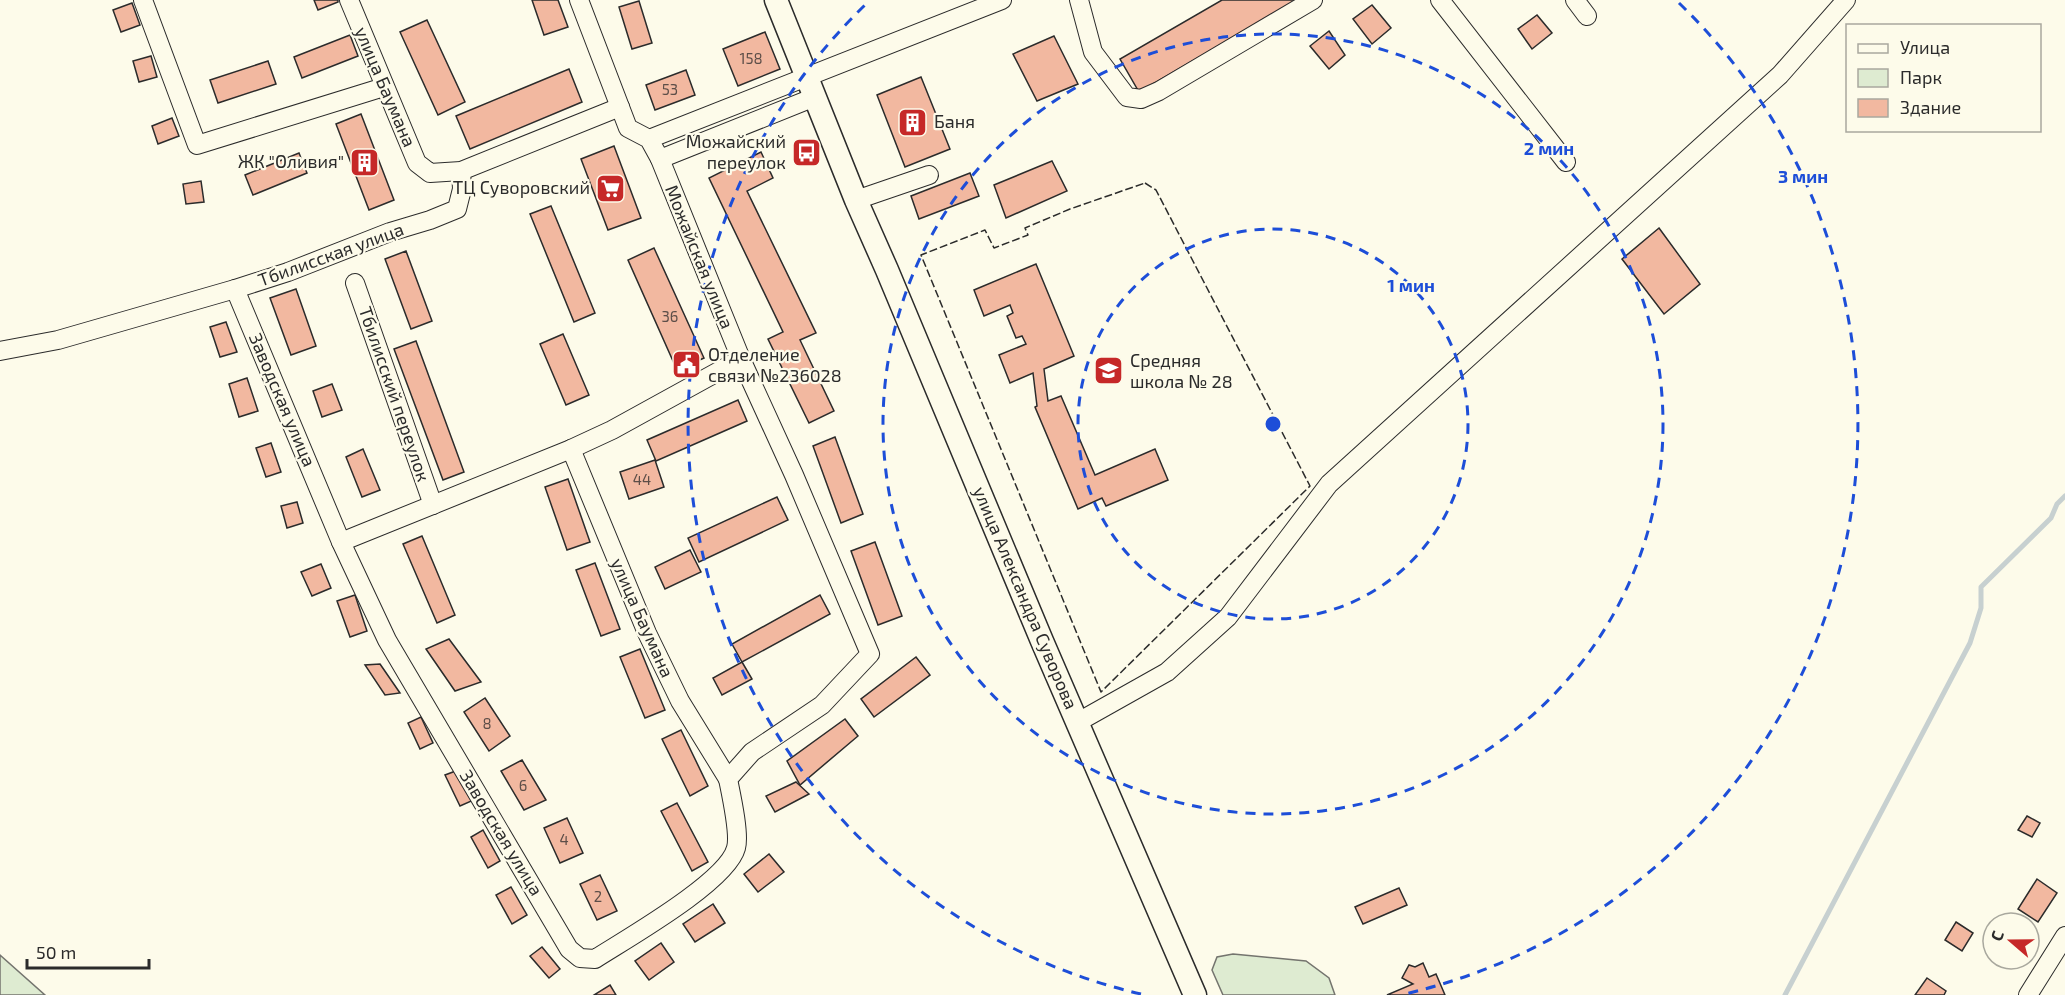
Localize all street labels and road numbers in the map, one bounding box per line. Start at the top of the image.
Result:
street label: улица Баумана [351,23,421,150]
street label: Можайская улица [661,181,739,332]
street label: Тбилисская улица [255,218,406,291]
street label: Тбилисский переулок [355,303,435,484]
street label: Заводская улица [245,330,321,470]
street label: улица Александра Суворова [969,483,1083,712]
street label: улица Баумана [607,554,679,681]
street label: Заводская улица [456,766,548,899]

